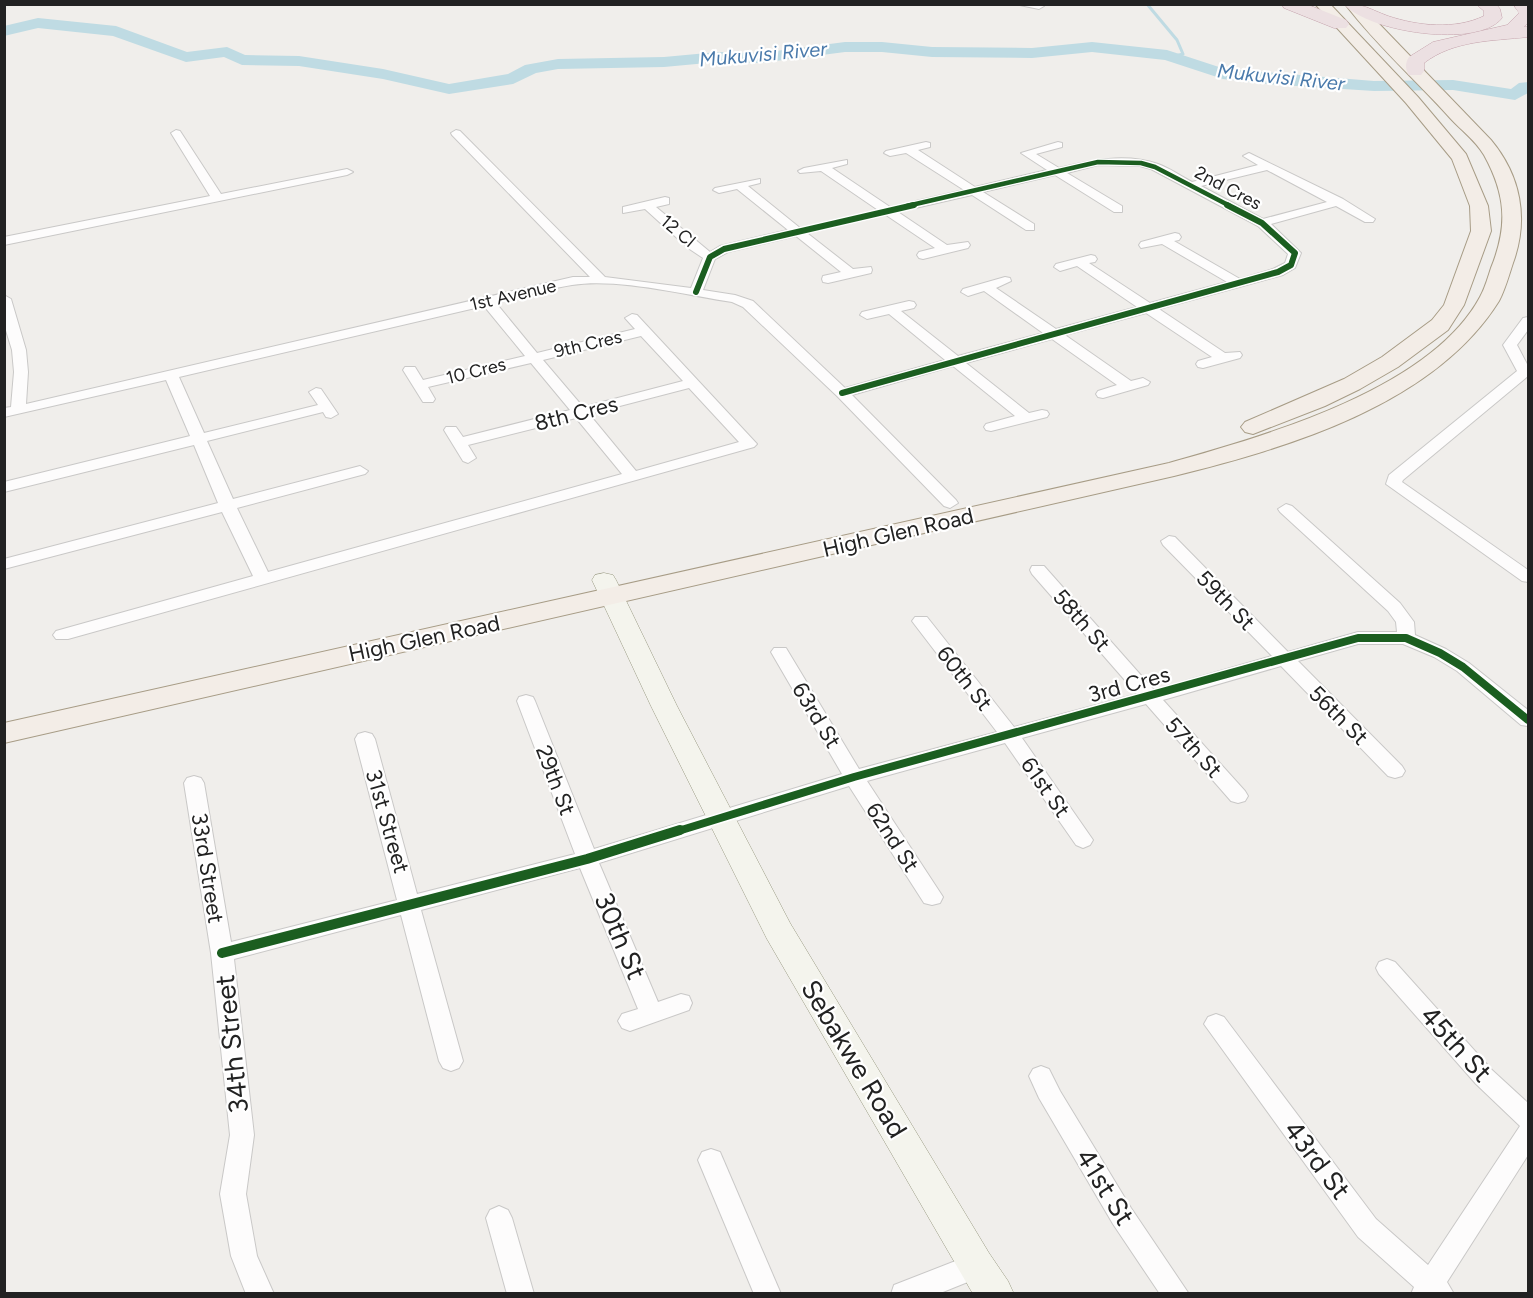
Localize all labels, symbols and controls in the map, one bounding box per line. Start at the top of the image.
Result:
water label: Mukuvisi River [698,36,829,72]
water label: Mukuvisi River [1216,58,1347,96]
street label: 2nd Cres [1191,161,1265,215]
street label: 12 Cl [656,210,700,252]
street label: 1st Avenue [468,274,558,316]
street label: 9th Cres [552,326,624,362]
street label: 10 Cres [444,353,508,389]
street label: 8th Cres [532,390,621,437]
street label: High Glen Road [820,502,976,563]
street label: 59th St [1191,565,1261,636]
street label: 58th St [1047,584,1116,657]
street label: High Glen Road [346,609,502,668]
street label: 60th St [931,641,998,716]
street label: 3rd Cres [1085,661,1173,708]
street label: 63rd St [786,677,847,753]
street label: 56th St [1303,680,1374,751]
street label: 57th St [1159,711,1228,783]
street label: 29th St [530,741,581,819]
street label: 61st St [1015,752,1076,823]
street label: 31st Street [360,766,415,876]
street label: 62nd St [860,798,925,877]
street label: 33rd Street [185,811,230,925]
street label: 30th St [588,888,653,984]
street label: 34th Street [208,973,255,1115]
street label: Sebakwe Road [794,974,915,1144]
street label: 45th St [1414,999,1499,1089]
street label: 43rd St [1277,1114,1358,1206]
street label: 41st St [1069,1142,1142,1231]

